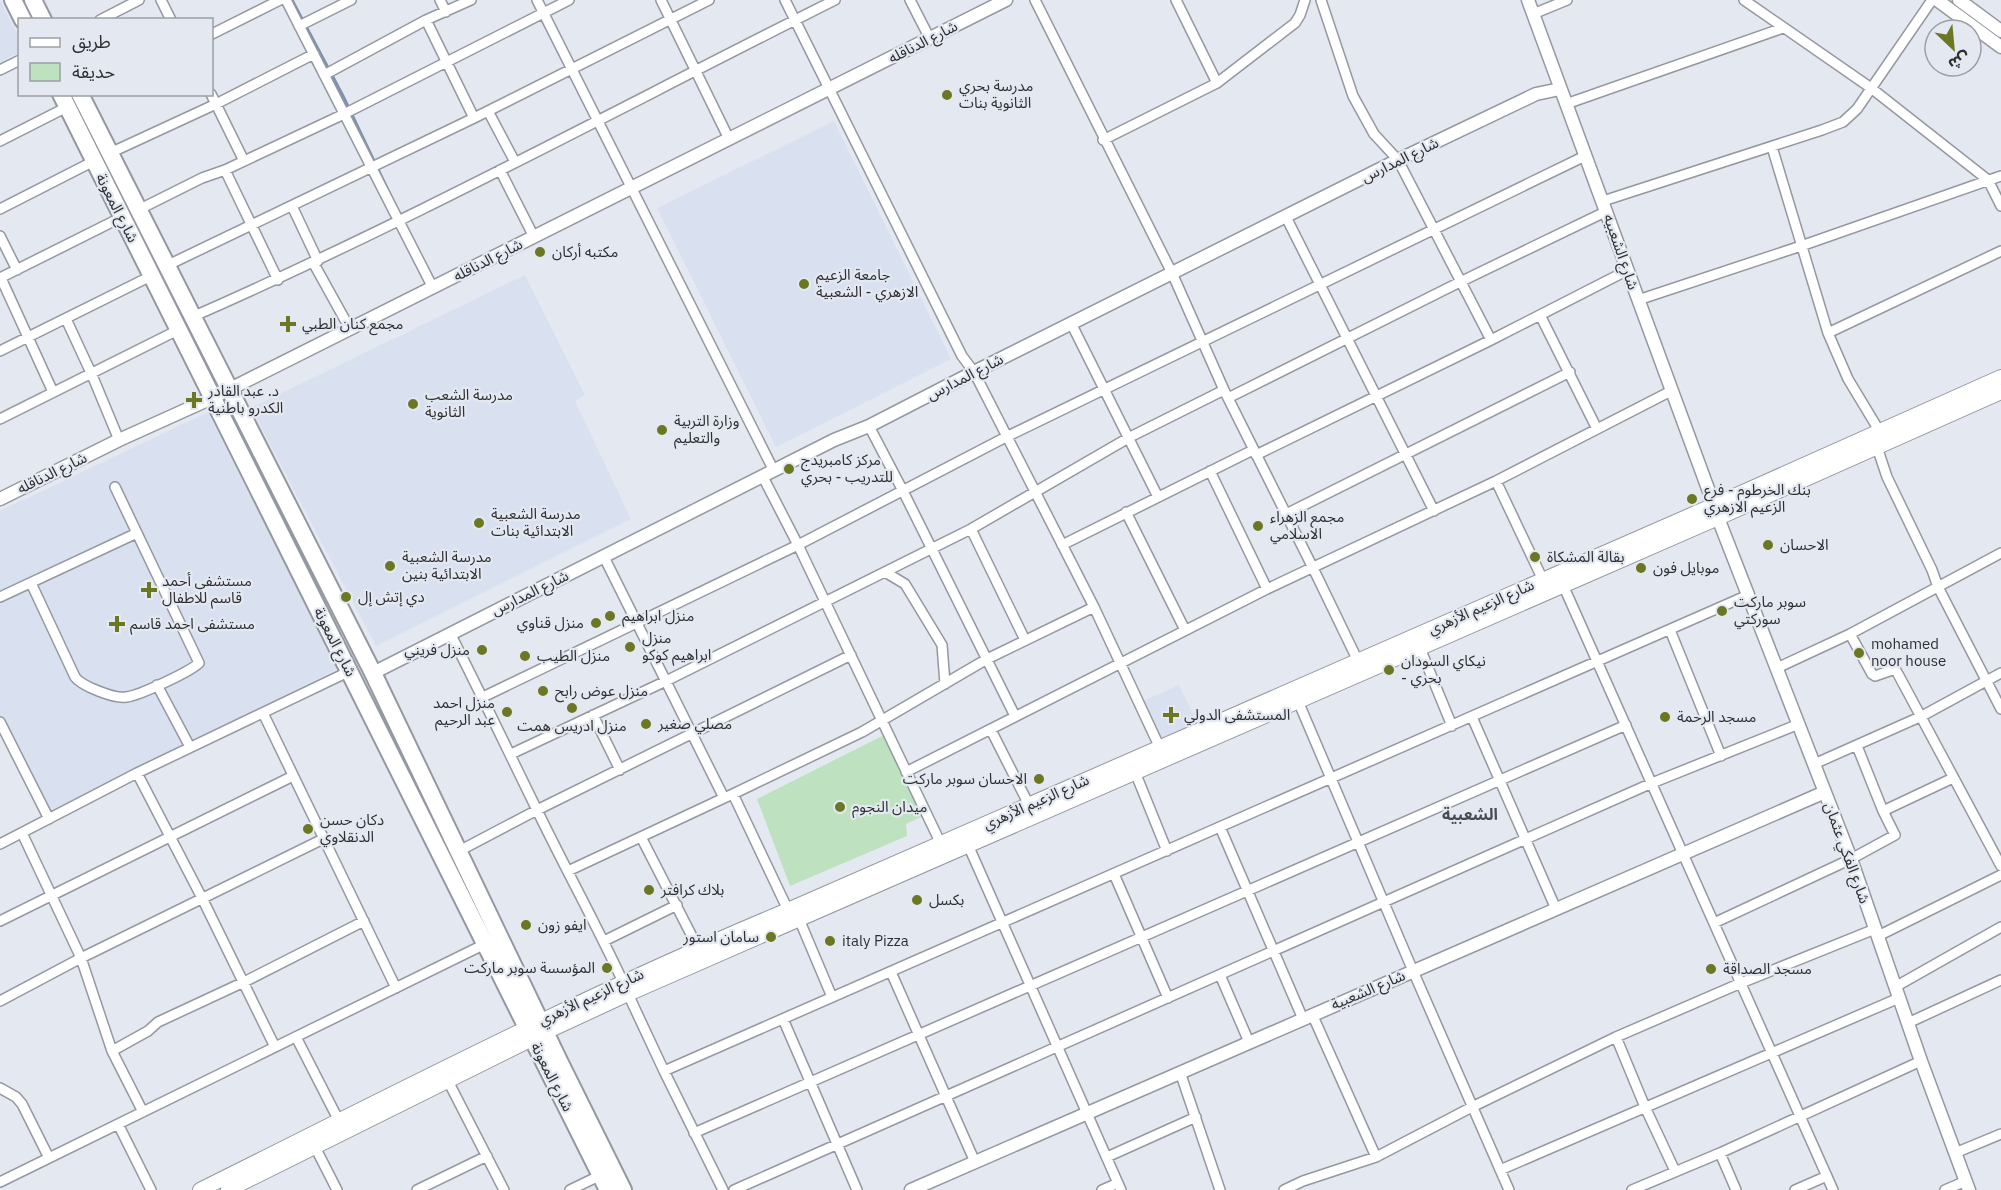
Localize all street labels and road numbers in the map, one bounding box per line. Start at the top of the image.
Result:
street label: شارع الدناقله [885,16,962,70]
street label: شارع المدارس [1358,133,1443,189]
street label: شارع المعونة [89,170,143,247]
street label: شارع الشعبيه [1597,211,1643,293]
street label: شارع الدناقله [450,234,527,288]
street label: شارع المدارس [923,349,1008,407]
street label: شارع الدناقله [14,447,91,500]
street label: شارع المدارس [488,566,573,622]
street label: شارع الزعيم الأزهري [1425,575,1538,641]
street label: شارع المعونة [307,604,361,681]
street label: شارع الزعيم الأزهري [980,770,1093,836]
street label: شارع الفكي عثمان [1818,800,1875,907]
street label: شارع الزعيم الأزهري [535,964,648,1032]
street label: شارع الشعبية [1328,965,1409,1016]
street label: شارع المعونة [524,1039,578,1116]

